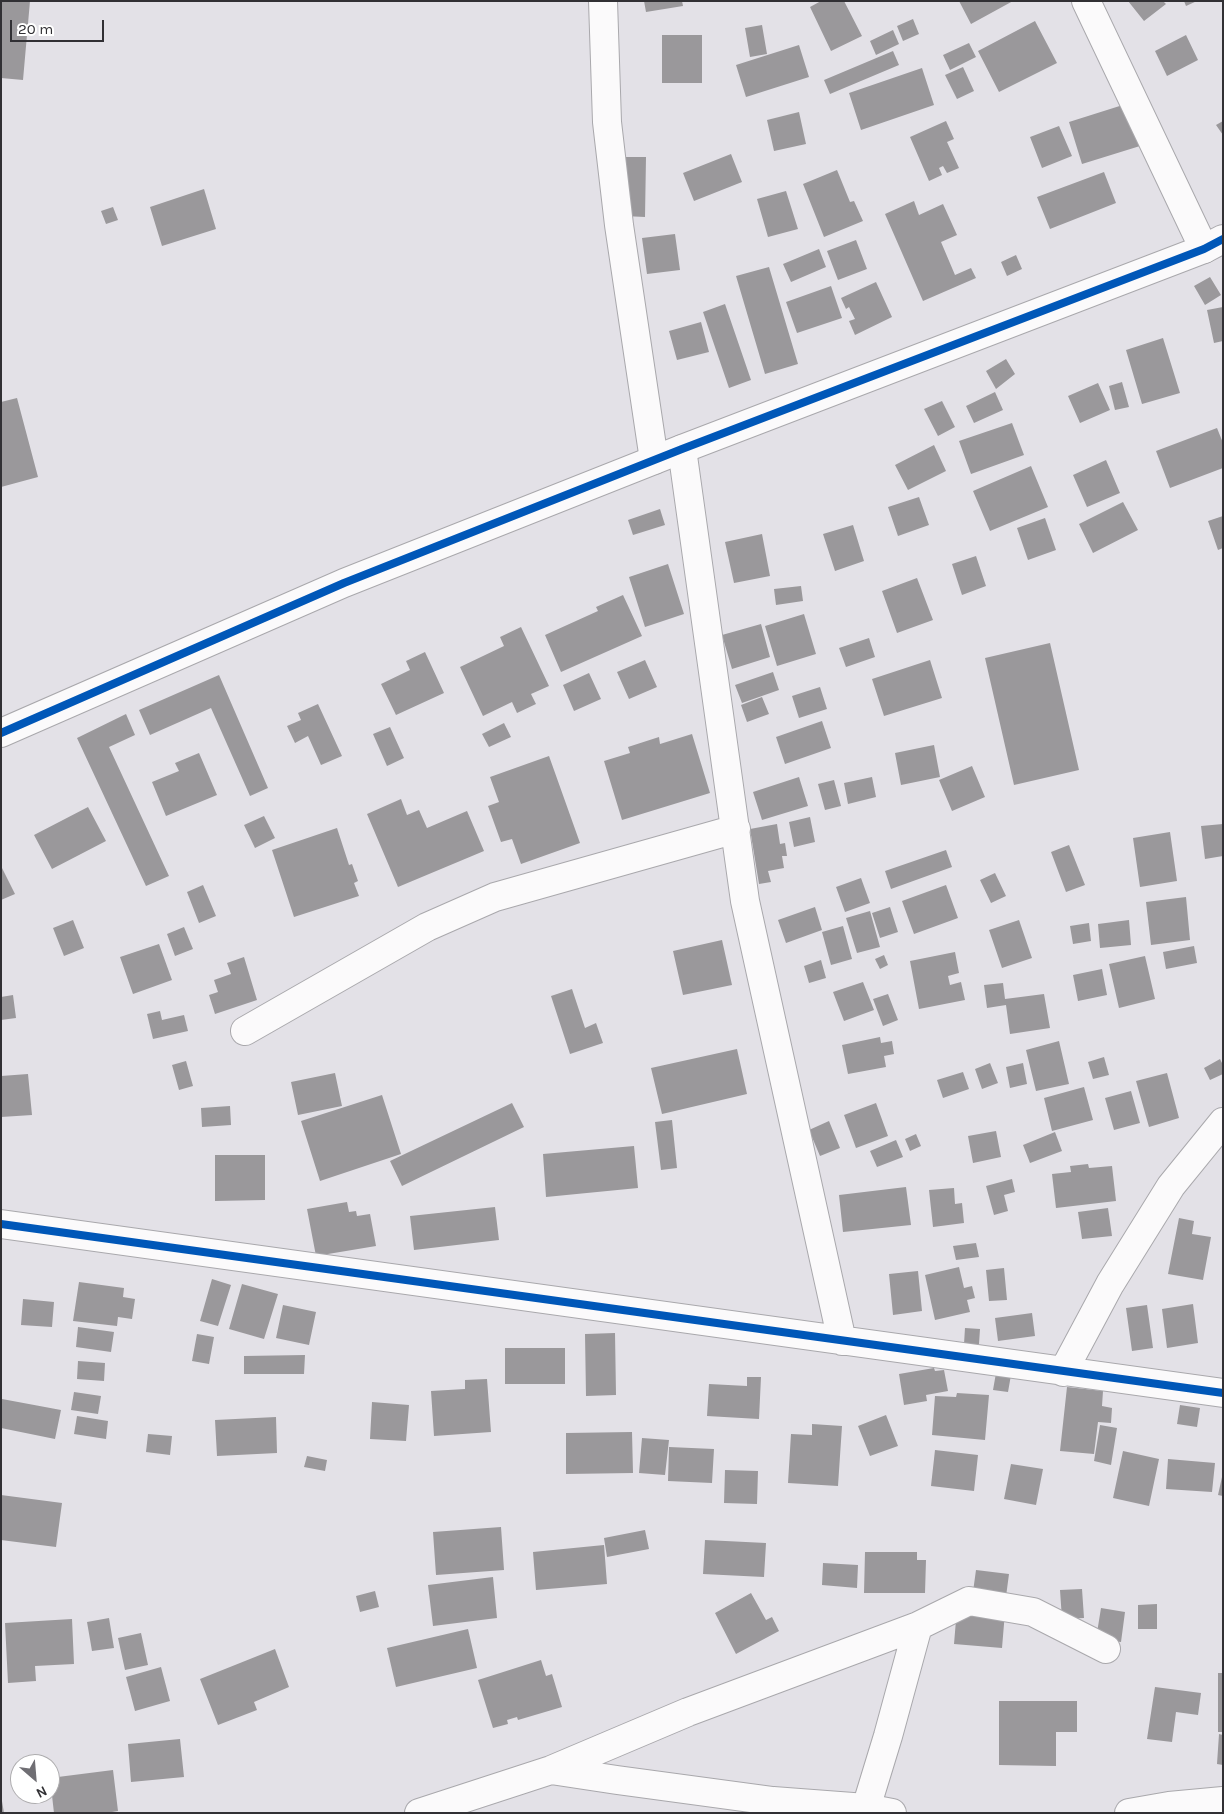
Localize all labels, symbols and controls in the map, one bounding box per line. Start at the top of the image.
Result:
scale bar [12,10,106,42]
text: 20 m [18,20,53,38]
north arrow [10,1754,60,1804]
text: N [33,1782,50,1802]

